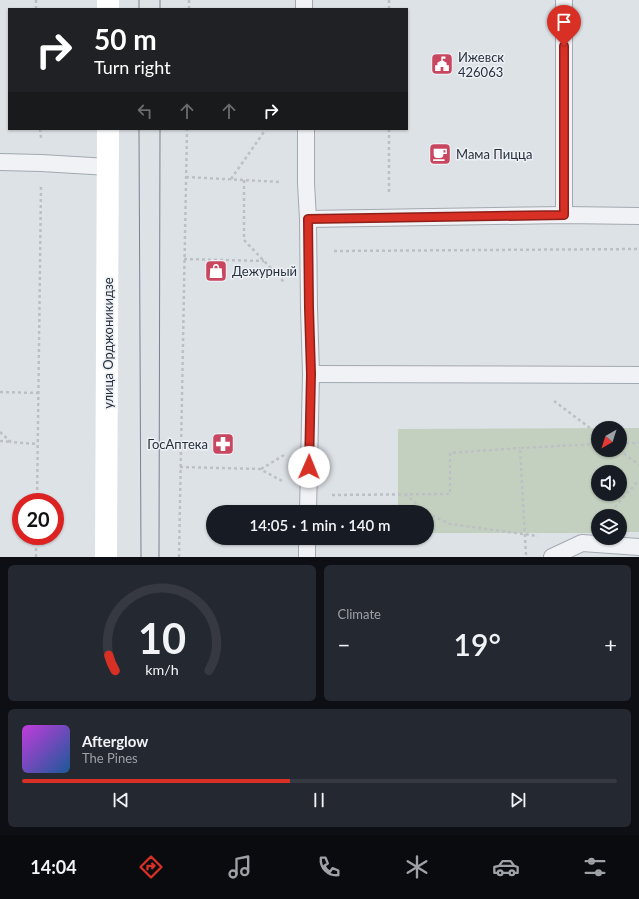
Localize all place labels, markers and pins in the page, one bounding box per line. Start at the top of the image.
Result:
pin [547,5,581,46]
place label: Ижевск 426063 [458,49,504,80]
public building icon: Ижевск 426063 [429,51,455,77]
cafe icon: Мама Пицца [427,141,453,167]
place label: Мама Пицца [456,146,532,162]
shop icon: Дежурный [203,258,229,284]
place label: Дежурный [232,263,297,279]
pharmacy icon: ГосАптека [210,431,236,457]
place label: ГосАптека [147,436,208,452]

